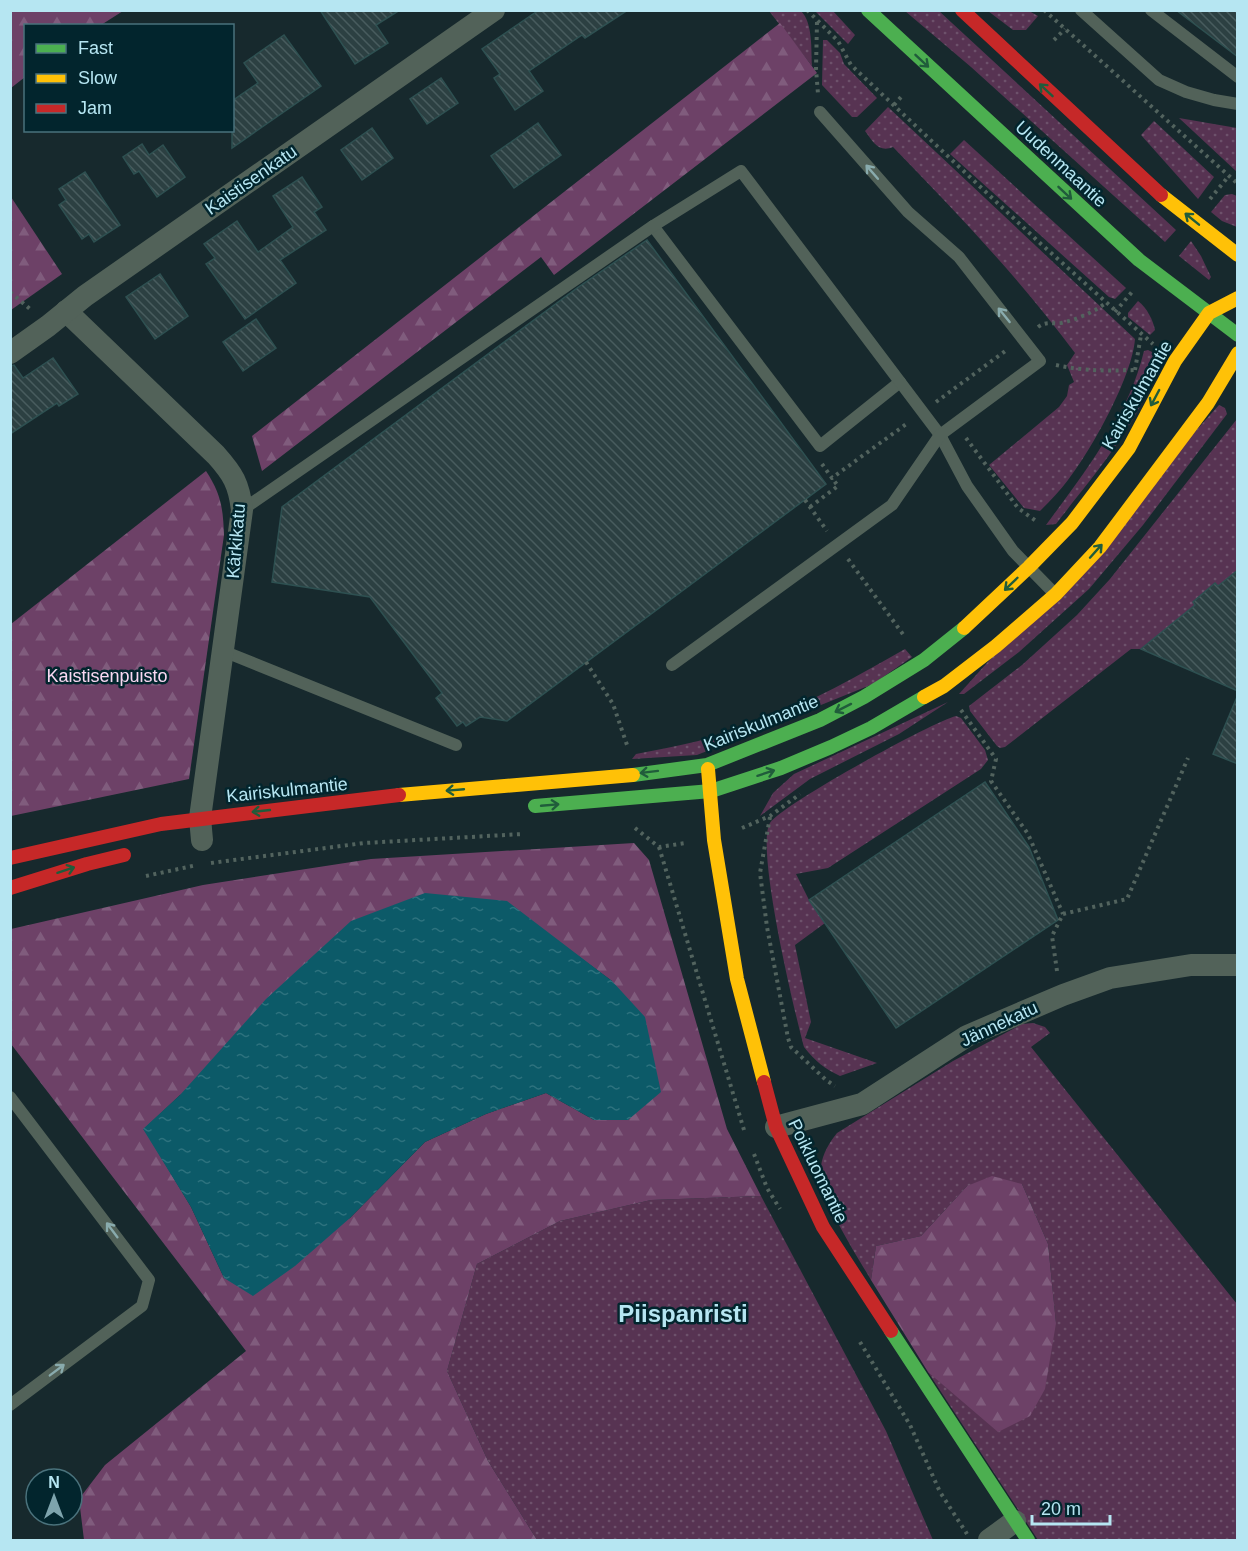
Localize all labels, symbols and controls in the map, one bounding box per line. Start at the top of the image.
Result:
legend [24,24,234,132]
text: Fast [78,38,113,58]
one-way arrow [914,54,929,68]
text: Slow [78,68,118,88]
one-way arrow [1038,82,1053,97]
text: Jam [78,98,112,118]
street label: Uudenmaantie [1011,117,1111,211]
street label: Kaistisenkatu [201,141,301,219]
one-way arrow [866,164,879,180]
one-way arrow [1058,186,1073,200]
one-way arrow [1184,212,1200,225]
one-way arrow [997,307,1010,323]
street label: Kairiskulmantie [1098,337,1176,453]
one-way arrow [1149,389,1161,407]
street label: Kärkikatu [223,503,249,579]
one-way arrow [1088,544,1103,559]
one-way arrow [1004,577,1019,592]
park label: Kaistisenpuisto [46,666,168,686]
street label: Kairiskulmantie [701,691,821,755]
one-way arrow [834,703,852,715]
one-way arrow [640,767,660,778]
one-way arrow [756,767,775,778]
street label: Kairiskulmantie [225,774,349,806]
one-way arrow [446,785,466,796]
one-way arrow [540,799,559,810]
one-way arrow [252,806,272,817]
one-way arrow [56,864,75,875]
street label: Jännekatu [957,997,1041,1051]
street label: Poikluomantie [784,1116,852,1226]
one-way arrow [105,1223,118,1239]
district label: Piispanristi [618,1300,748,1327]
one-way arrow [49,1364,65,1377]
north arrow [24,1467,84,1527]
text: N [48,1474,60,1491]
scale bar [1032,1488,1110,1526]
text: 20 m [1041,1499,1081,1519]

